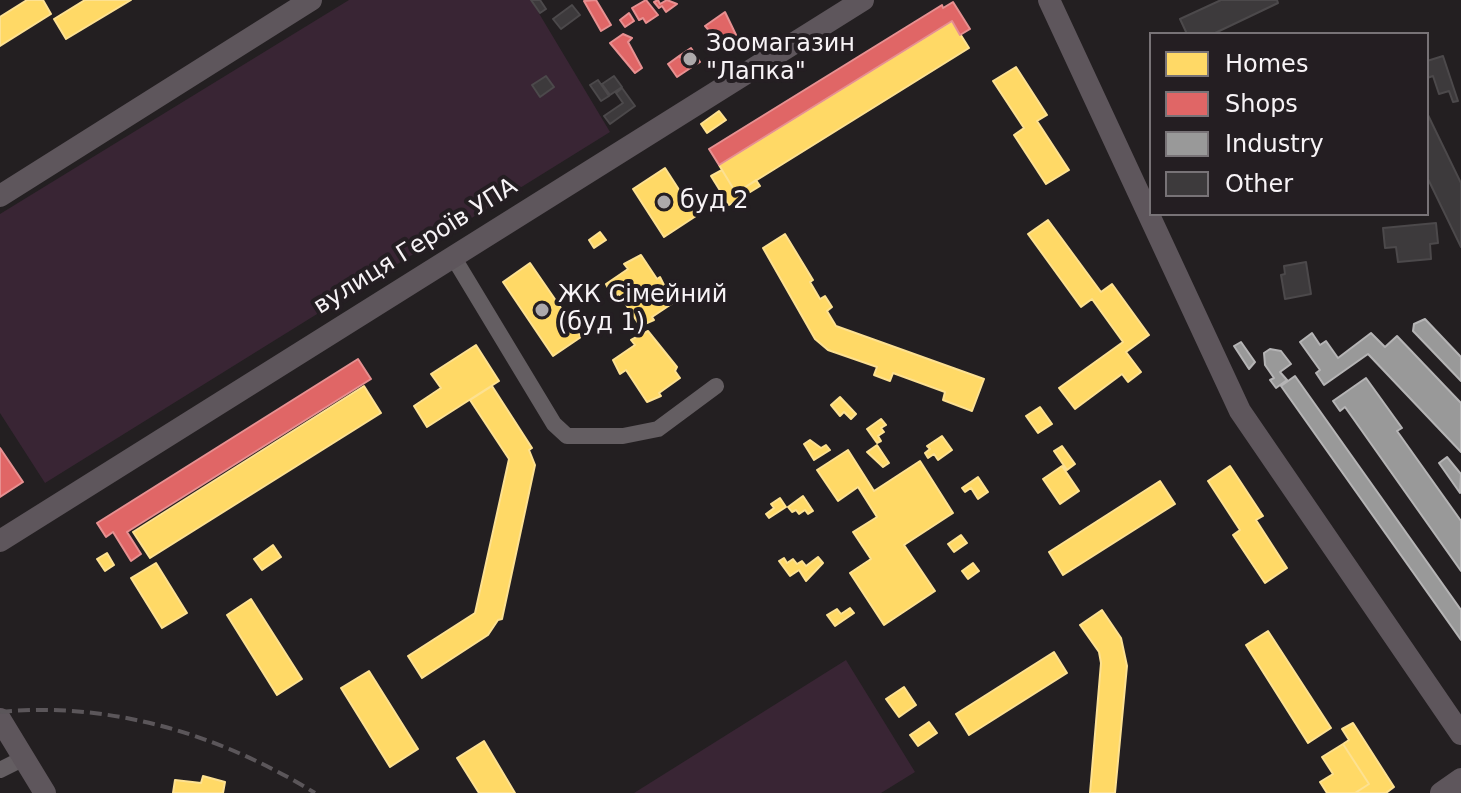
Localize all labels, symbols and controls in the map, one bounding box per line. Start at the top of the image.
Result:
place label: Зоомагазин "Лапка" [706,31,855,87]
legend [1149,32,1429,216]
marker: Зоомагазин "Лапка" [681,50,699,68]
text: Homes [1225,50,1308,78]
text: Shops [1225,90,1298,118]
text: Industry [1225,130,1324,158]
text: Other [1225,170,1293,198]
street label: вулиця Героїв УПА [309,173,523,321]
place label: буд 2 [680,188,748,216]
marker: буд 2 [655,193,673,211]
place label: ЖК Сімейний (буд 1) [558,282,727,338]
marker: ЖК Сімейний (буд 1) [533,301,551,319]

